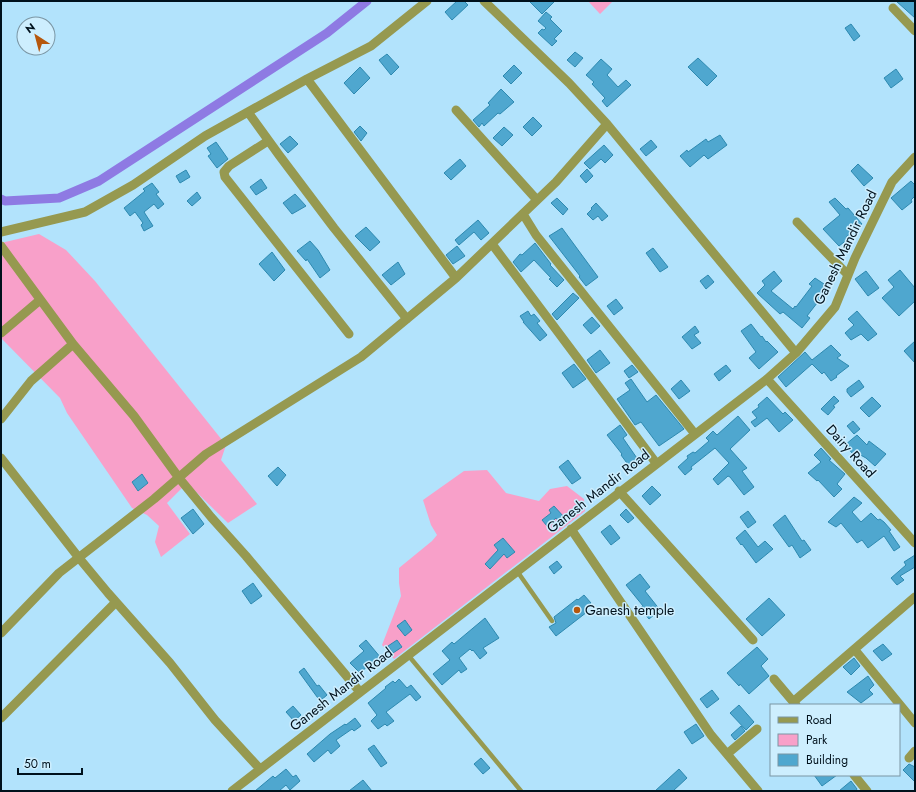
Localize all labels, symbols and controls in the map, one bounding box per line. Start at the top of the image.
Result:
north arrow [16,16,56,56]
text: N [22,19,38,37]
street label: Ganesh Mandir Road [808,186,882,308]
street label: Dairy Road [822,420,880,482]
street label: Ganesh Mandir Road [542,444,654,538]
place label: Ganesh temple [585,600,674,620]
marker: Ganesh temple [572,605,582,615]
street label: Ganesh Mandir Road [285,642,397,736]
legend [770,704,900,776]
text: Road [806,711,832,729]
text: Park [806,731,828,749]
scale bar [18,750,82,776]
text: Building [806,751,848,769]
text: 50 m [24,755,51,773]

